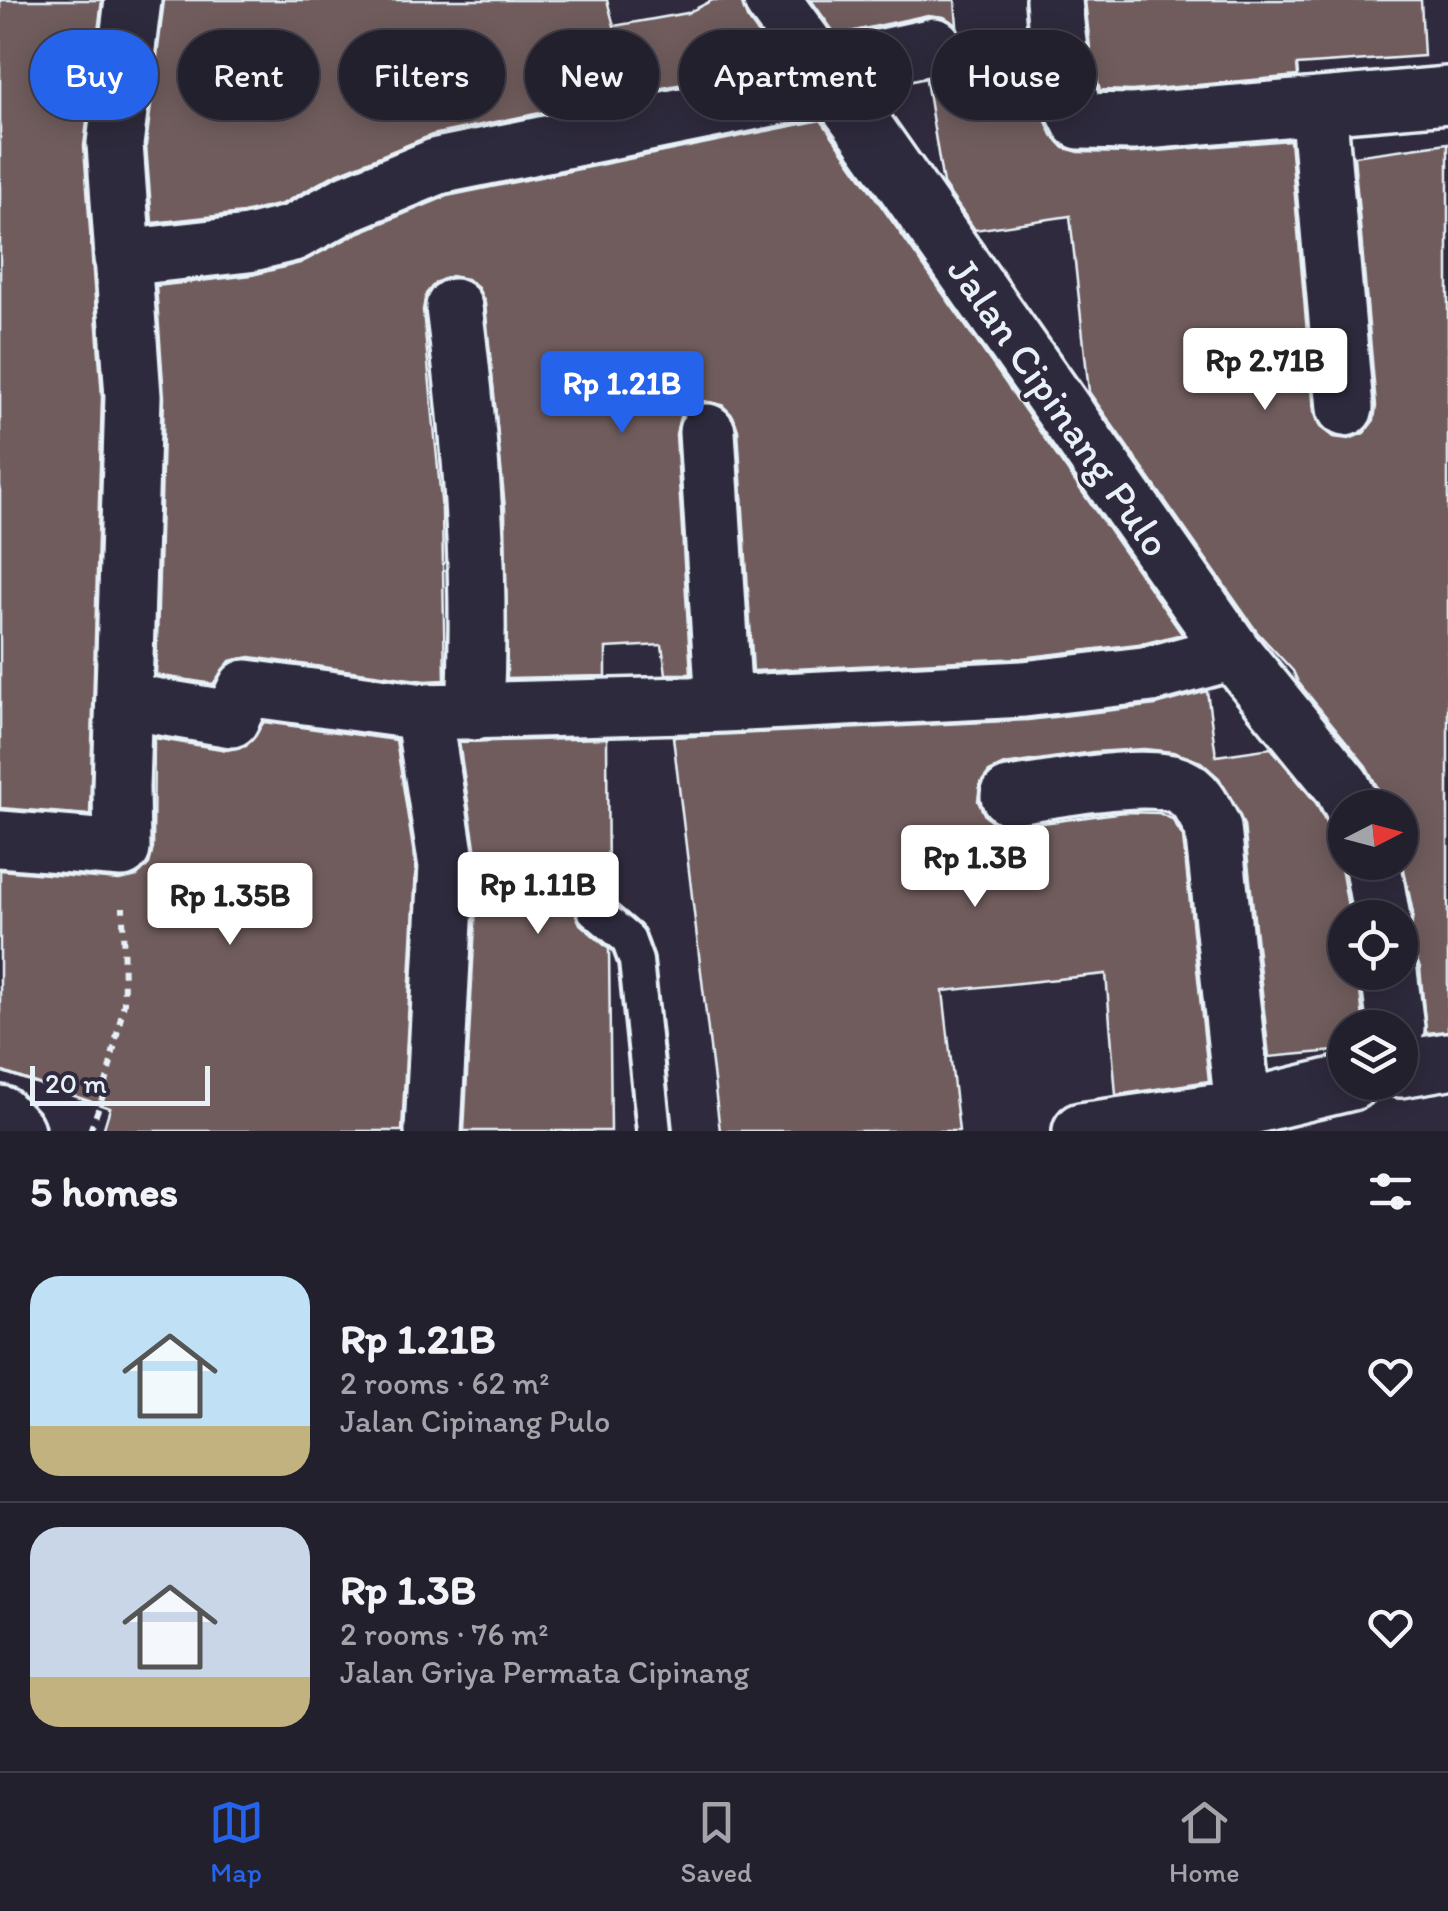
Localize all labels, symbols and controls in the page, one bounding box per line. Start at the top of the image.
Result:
chip: Buy [30,30,158,120]
chip: Rent [178,30,319,120]
chip: Filters [339,30,505,120]
chip: New [525,30,659,120]
chip: Apartment [679,30,912,120]
chip: House [932,30,1096,120]
street label: Jalan Cipinang Pulo [937,246,1182,566]
pin: Rp 2.71B [1162,328,1368,413]
text: Rp 2.71B [1205,341,1325,379]
pin: Rp 1.21B [519,351,725,436]
text: Rp 1.21B [563,364,681,402]
north arrow [1328,790,1418,880]
map controls [1328,790,1418,1100]
pin: Rp 1.3B [883,825,1067,910]
text: Rp 1.3B [923,838,1027,876]
pin: Rp 1.11B [435,852,641,937]
pin: Rp 1.35B [127,863,333,948]
text: Rp 1.11B [480,865,596,903]
text: Rp 1.35B [169,876,291,914]
button: locate [1328,900,1418,990]
button: layers [1328,1010,1418,1100]
scale bar [30,1061,210,1106]
text: 20 m [45,1066,107,1100]
icon: filters [1363,1164,1418,1219]
text: 5 homes [30,1166,178,1217]
text: Rp 1.21B [340,1313,496,1364]
icon: home [110,1316,230,1436]
icon: heart [1363,1349,1418,1404]
text: 2 rooms · 62 m² [340,1364,549,1402]
text: Jalan Cipinang Pulo [340,1402,611,1440]
text: Rp 1.3B [340,1564,476,1615]
icon: home [110,1567,230,1687]
icon: heart [1363,1600,1418,1655]
text: 2 rooms · 76 m² [340,1615,549,1653]
text: Jalan Griya Permata Cipinang [340,1653,750,1691]
tab: Map [209,1795,264,1889]
tab: Saved [681,1795,752,1889]
tab: Home [1169,1795,1240,1889]

